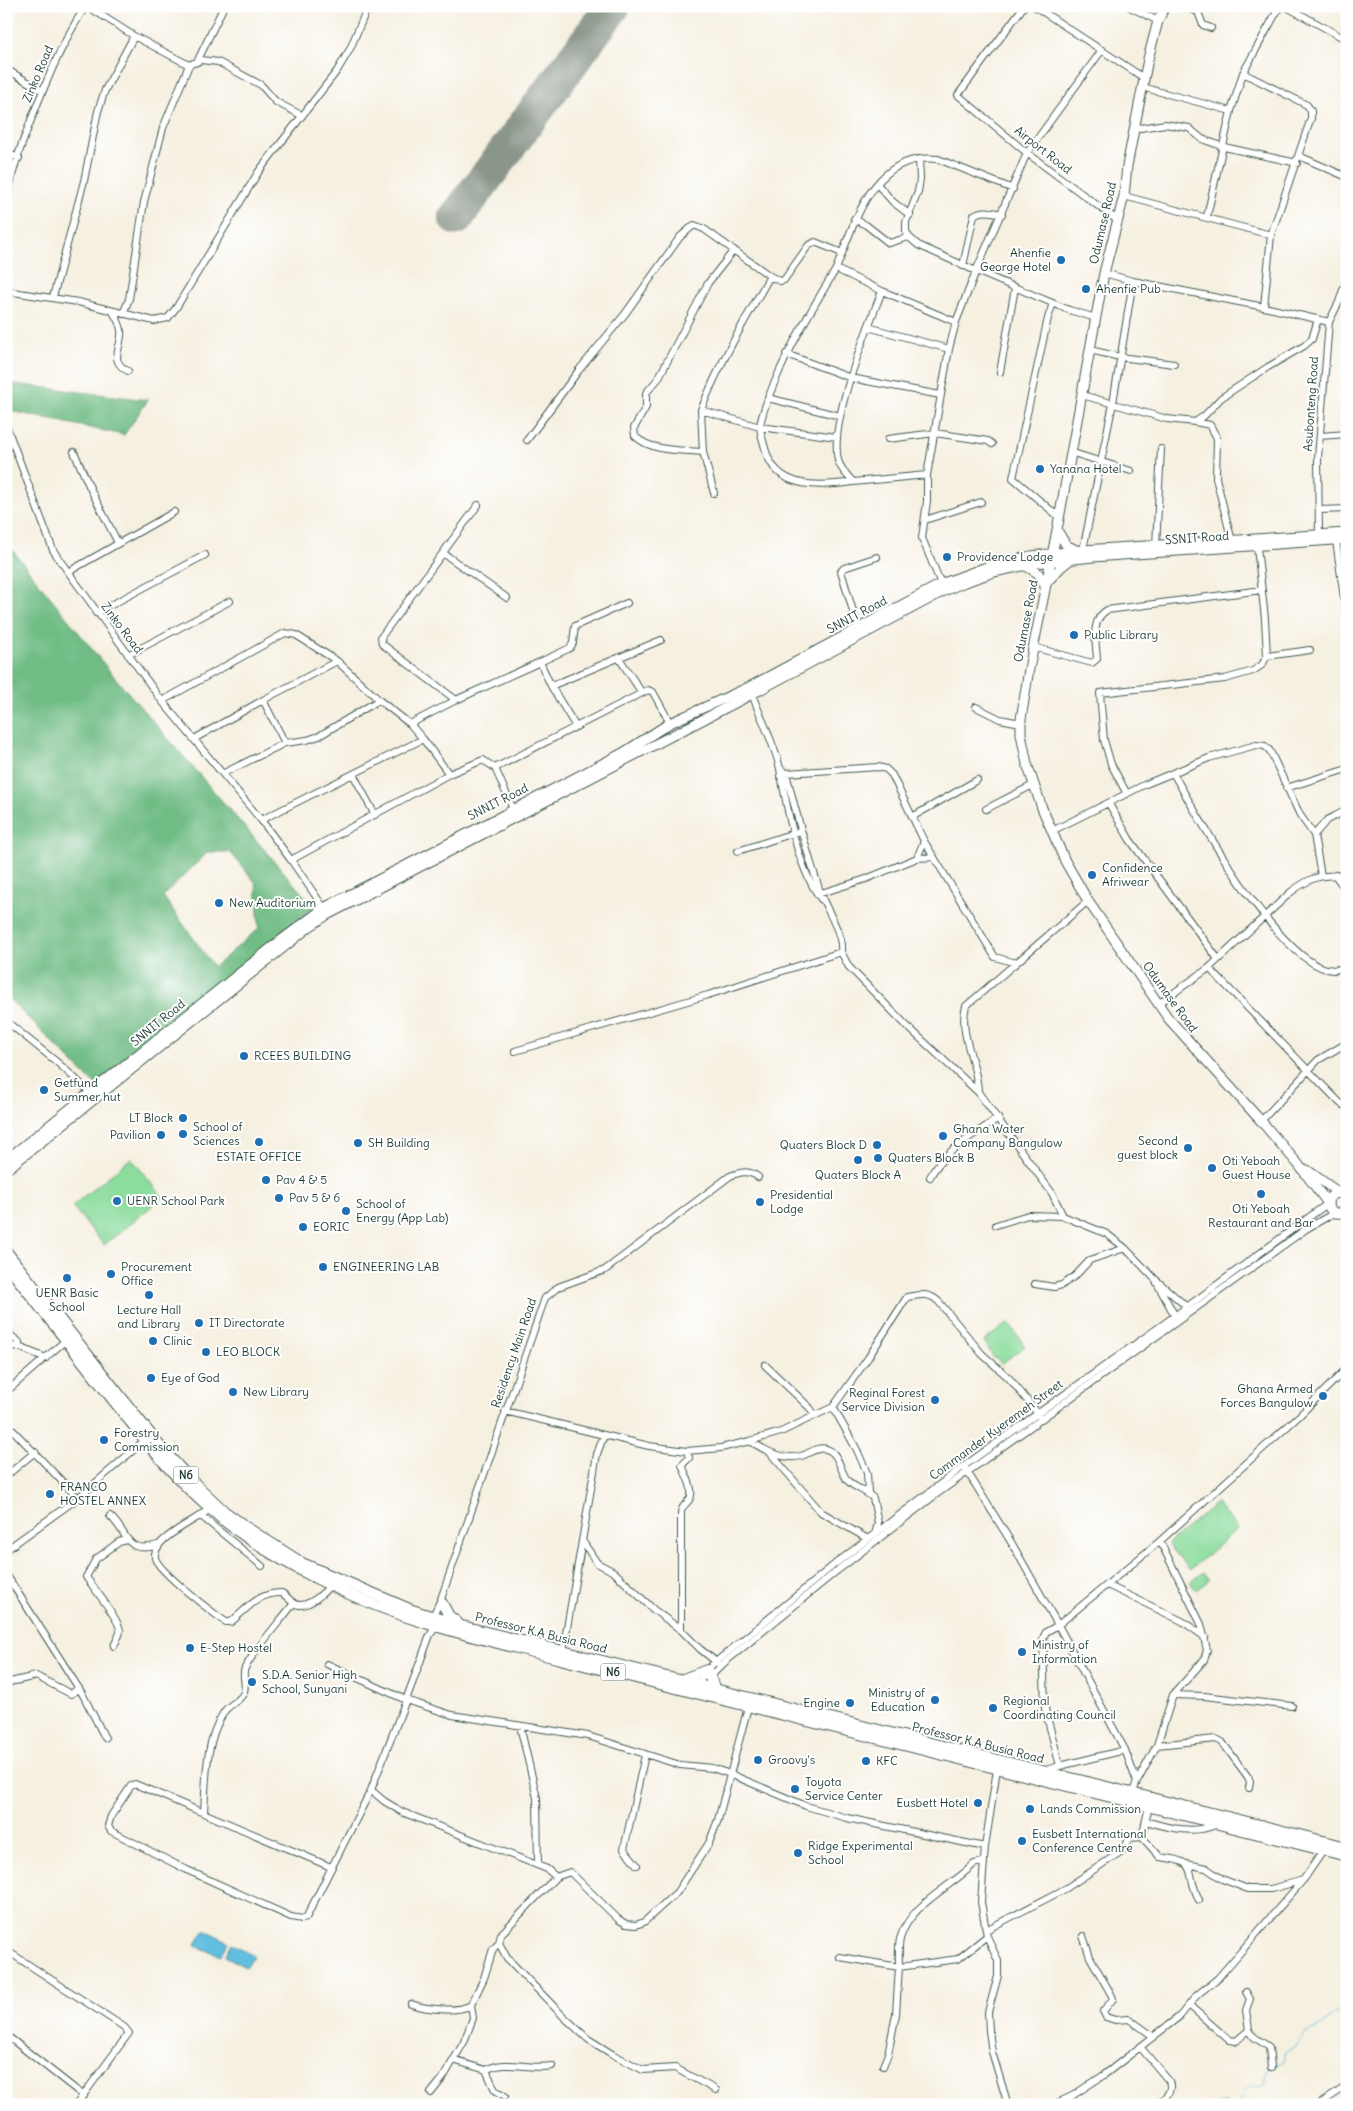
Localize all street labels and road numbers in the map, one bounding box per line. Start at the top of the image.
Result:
street label: Zinko Road [19,43,56,104]
street label: Airport Road [1012,123,1075,177]
street label: Odumase Road [1086,180,1119,265]
street label: Asubonteng Road [1300,356,1321,452]
street label: SSNIT Road [1164,528,1229,547]
street label: Odumase Road [1010,578,1041,663]
street label: SNNIT Road [824,592,889,637]
street label: Zinko Road [98,599,147,656]
street label: SNNIT Road [465,780,530,823]
street label: Odumase Road [1140,958,1201,1035]
street label: SNNIT Road [127,996,188,1049]
street label: Residency Main Road [488,1296,539,1410]
street label: Commander Kyeremeh Street [926,1376,1065,1483]
road number: N6 [174,1466,198,1484]
street label: Professor K.A Busia Road [474,1609,609,1656]
road number: N6 [600,1664,626,1680]
street label: Professor K.A Busia Road [911,1719,1046,1766]

